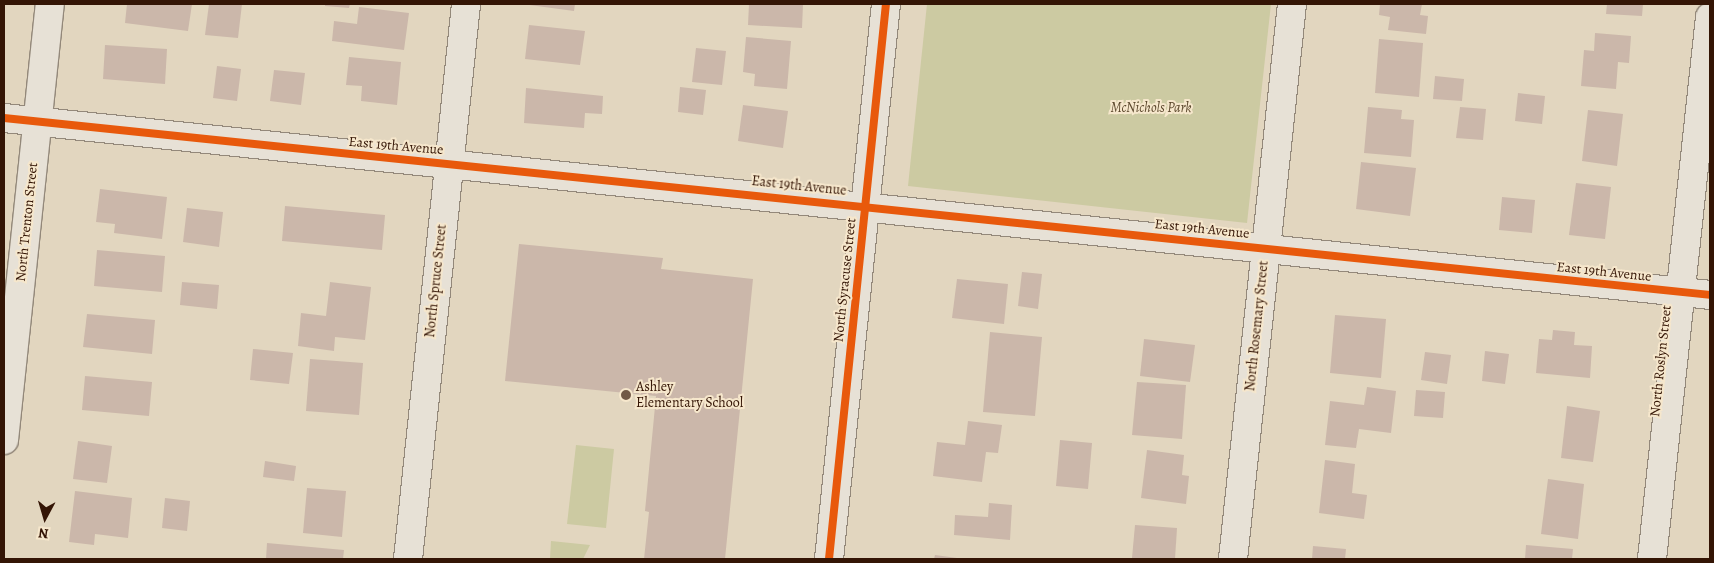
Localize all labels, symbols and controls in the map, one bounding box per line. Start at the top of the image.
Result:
park label: McNichols Park [1111,100,1191,116]
street label: East 19th Avenue [348,133,444,159]
street label: North Trenton Street [12,162,42,282]
street label: East 19th Avenue [751,173,847,199]
street label: East 19th Avenue [1154,216,1250,242]
street label: North Syracuse Street [830,217,860,343]
street label: North Spruce Street [422,223,450,339]
street label: East 19th Avenue [1556,259,1652,285]
street label: North Rosemary Street [1242,260,1272,392]
street label: North Roslyn Street [1647,304,1675,418]
place label: Ashley Elementary School [636,379,743,412]
marker: Ashley Elementary School [620,389,632,401]
north arrow [20,493,70,543]
text: N [37,523,49,543]

